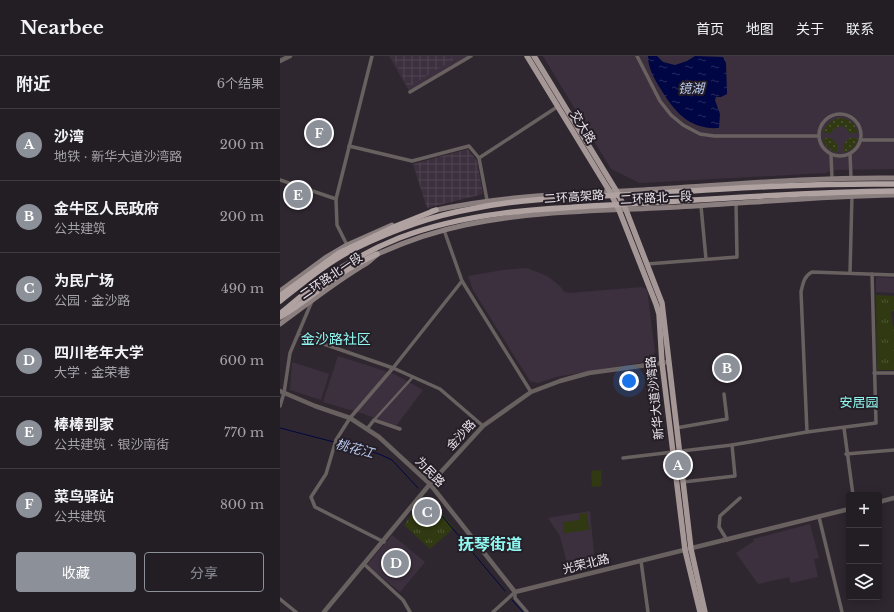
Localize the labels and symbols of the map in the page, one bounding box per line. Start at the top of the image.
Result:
water label: 镜湖 [678,80,706,97]
street label: 交大路 [568,107,599,146]
pin: F [306,118,332,148]
pin: E [285,180,311,210]
street label: 二环高架路 [544,187,604,206]
street label: 二环路北一段 [620,188,692,207]
street label: 二环路北一段 [297,249,365,302]
district label: 金沙路社区 [301,330,371,348]
pin: B [714,353,740,383]
street label: 新华大道沙湾路 [643,355,666,441]
your location [619,371,639,391]
district label: 安居园 [839,394,879,411]
street label: 金沙路 [443,416,478,453]
water label: 桃花江 [334,435,378,462]
pin: A [665,450,691,480]
street label: 为民路 [412,453,448,490]
pin: C [414,497,440,527]
district label: 抚琴街道 [458,534,522,554]
pin: D [383,548,409,578]
street label: 光荣北路 [561,550,611,577]

